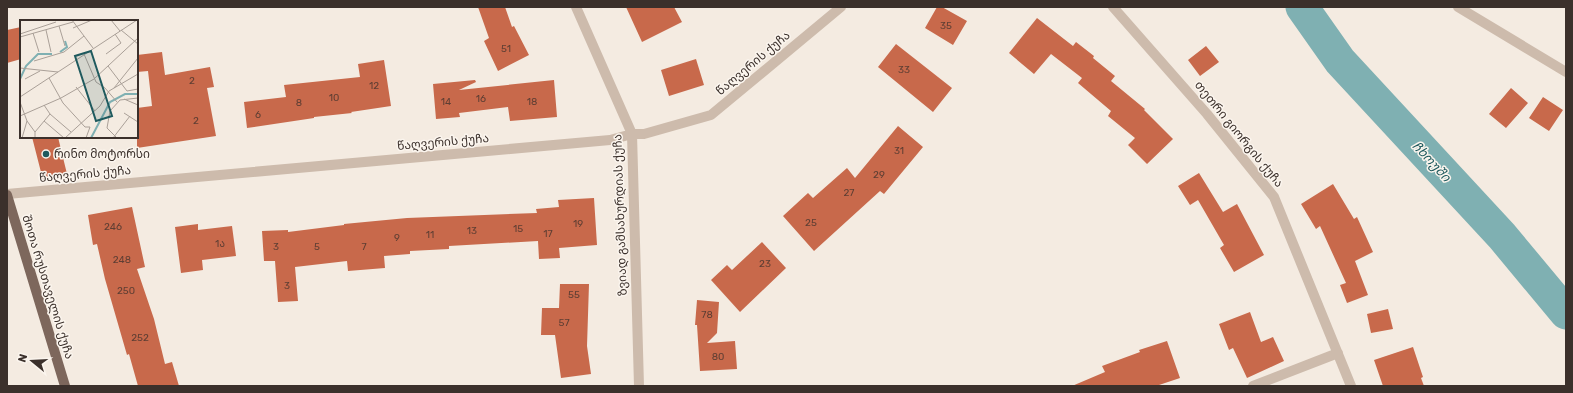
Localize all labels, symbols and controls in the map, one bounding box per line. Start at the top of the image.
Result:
inset map [20,20,138,138]
house number: 35 [940,20,952,32]
street label: წაღვერის ქუჩა [713,28,793,99]
house number: 51 [501,43,511,55]
house number: 33 [898,64,910,76]
house number: 2 [189,75,195,87]
street label: თეთრი გიორგის ქუჩა [1192,78,1286,190]
house number: 12 [369,80,379,92]
house number: 10 [329,92,339,104]
house number: 16 [476,93,486,105]
house number: 14 [441,96,451,108]
house number: 18 [527,96,537,108]
house number: 8 [296,97,302,109]
house number: 6 [255,109,261,121]
house number: 2 [193,115,199,127]
street label: წაღვერის ქუჩა [396,131,490,154]
street label: ზვიად გამსახურდიას ქუჩა [610,134,631,296]
water label: ჩხოუში [1409,138,1454,185]
house number: 31 [894,145,904,157]
place label: რინო მოტორსი [54,147,150,161]
marker: რინო მოტორსი [41,149,51,159]
street label: წაღვერის ქუჩა [38,163,132,186]
house number: 29 [873,169,885,181]
house number: 27 [844,187,855,199]
street label: შოთა რუსთაველის ქუჩა [18,213,77,361]
house number: 25 [805,217,817,229]
house number: 19 [573,218,583,230]
house number: 246 [104,221,122,233]
house number: 15 [513,223,523,235]
house number: 13 [467,225,477,237]
house number: 17 [543,228,553,240]
house number: 11 [426,229,434,241]
house number: 9 [394,232,400,244]
house number: 1ა [215,238,225,250]
house number: 3 [273,241,279,253]
house number: 5 [314,241,320,253]
house number: 7 [361,241,367,253]
house number: 248 [113,254,131,266]
house number: 23 [759,258,771,270]
house number: 3 [284,280,290,292]
house number: 250 [117,285,135,297]
house number: 55 [568,289,580,301]
house number: 78 [701,309,713,321]
house number: 57 [558,317,570,329]
house number: 252 [131,332,149,344]
north arrow [12,341,52,381]
house number: 80 [712,351,724,363]
text: N [16,352,30,364]

